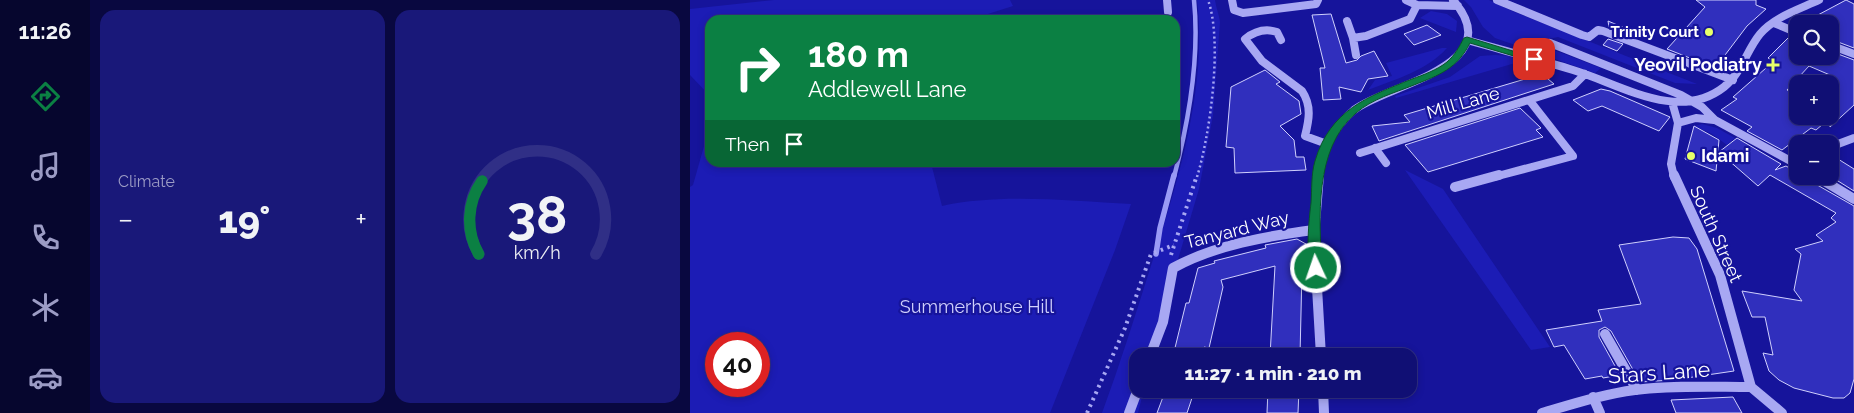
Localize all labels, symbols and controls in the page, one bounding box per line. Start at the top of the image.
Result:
map controls [1789,15,1839,185]
button: search [1789,15,1839,65]
text: 11:26 [19,18,71,44]
place label: Trinity Court [1611,23,1699,41]
marker: Trinity Court [1703,26,1715,38]
text: 180 m [808,34,909,75]
icon: right [725,35,790,100]
pin [1513,38,1555,80]
icon: arrive [1520,45,1548,73]
place label: Yeovil Podiatry [1634,54,1762,75]
marker: Yeovil Podiatry [1766,58,1780,72]
button: + [1789,75,1839,125]
text: Addlewell Lane [808,76,966,102]
icon: directions [28,79,63,114]
street label: Mill Lane [1424,82,1502,123]
icon: arrive [780,130,808,158]
text: Then [725,133,770,155]
button: − [1789,135,1839,185]
place label: Idami [1701,145,1749,166]
icon: music [28,149,63,184]
marker: Idami [1685,150,1697,162]
text: Climate [118,172,175,191]
street label: South Street [1686,182,1747,285]
text: 38 [507,184,568,245]
text: 19° [218,197,270,242]
text: − [118,203,133,236]
text: + [355,203,367,236]
street label: Tanyard Way [1182,206,1292,253]
icon: phone [28,220,63,255]
position arrow [1289,241,1341,293]
text: km/h [514,242,561,263]
icon: climate [28,290,63,325]
park label: Summerhouse Hill [900,296,1054,317]
speed limit sign: 40 [705,332,770,397]
street label: Stars Lane [1607,356,1711,389]
icon: car [28,360,63,395]
text: 11:27 · 1 min · 210 m [1184,362,1362,384]

